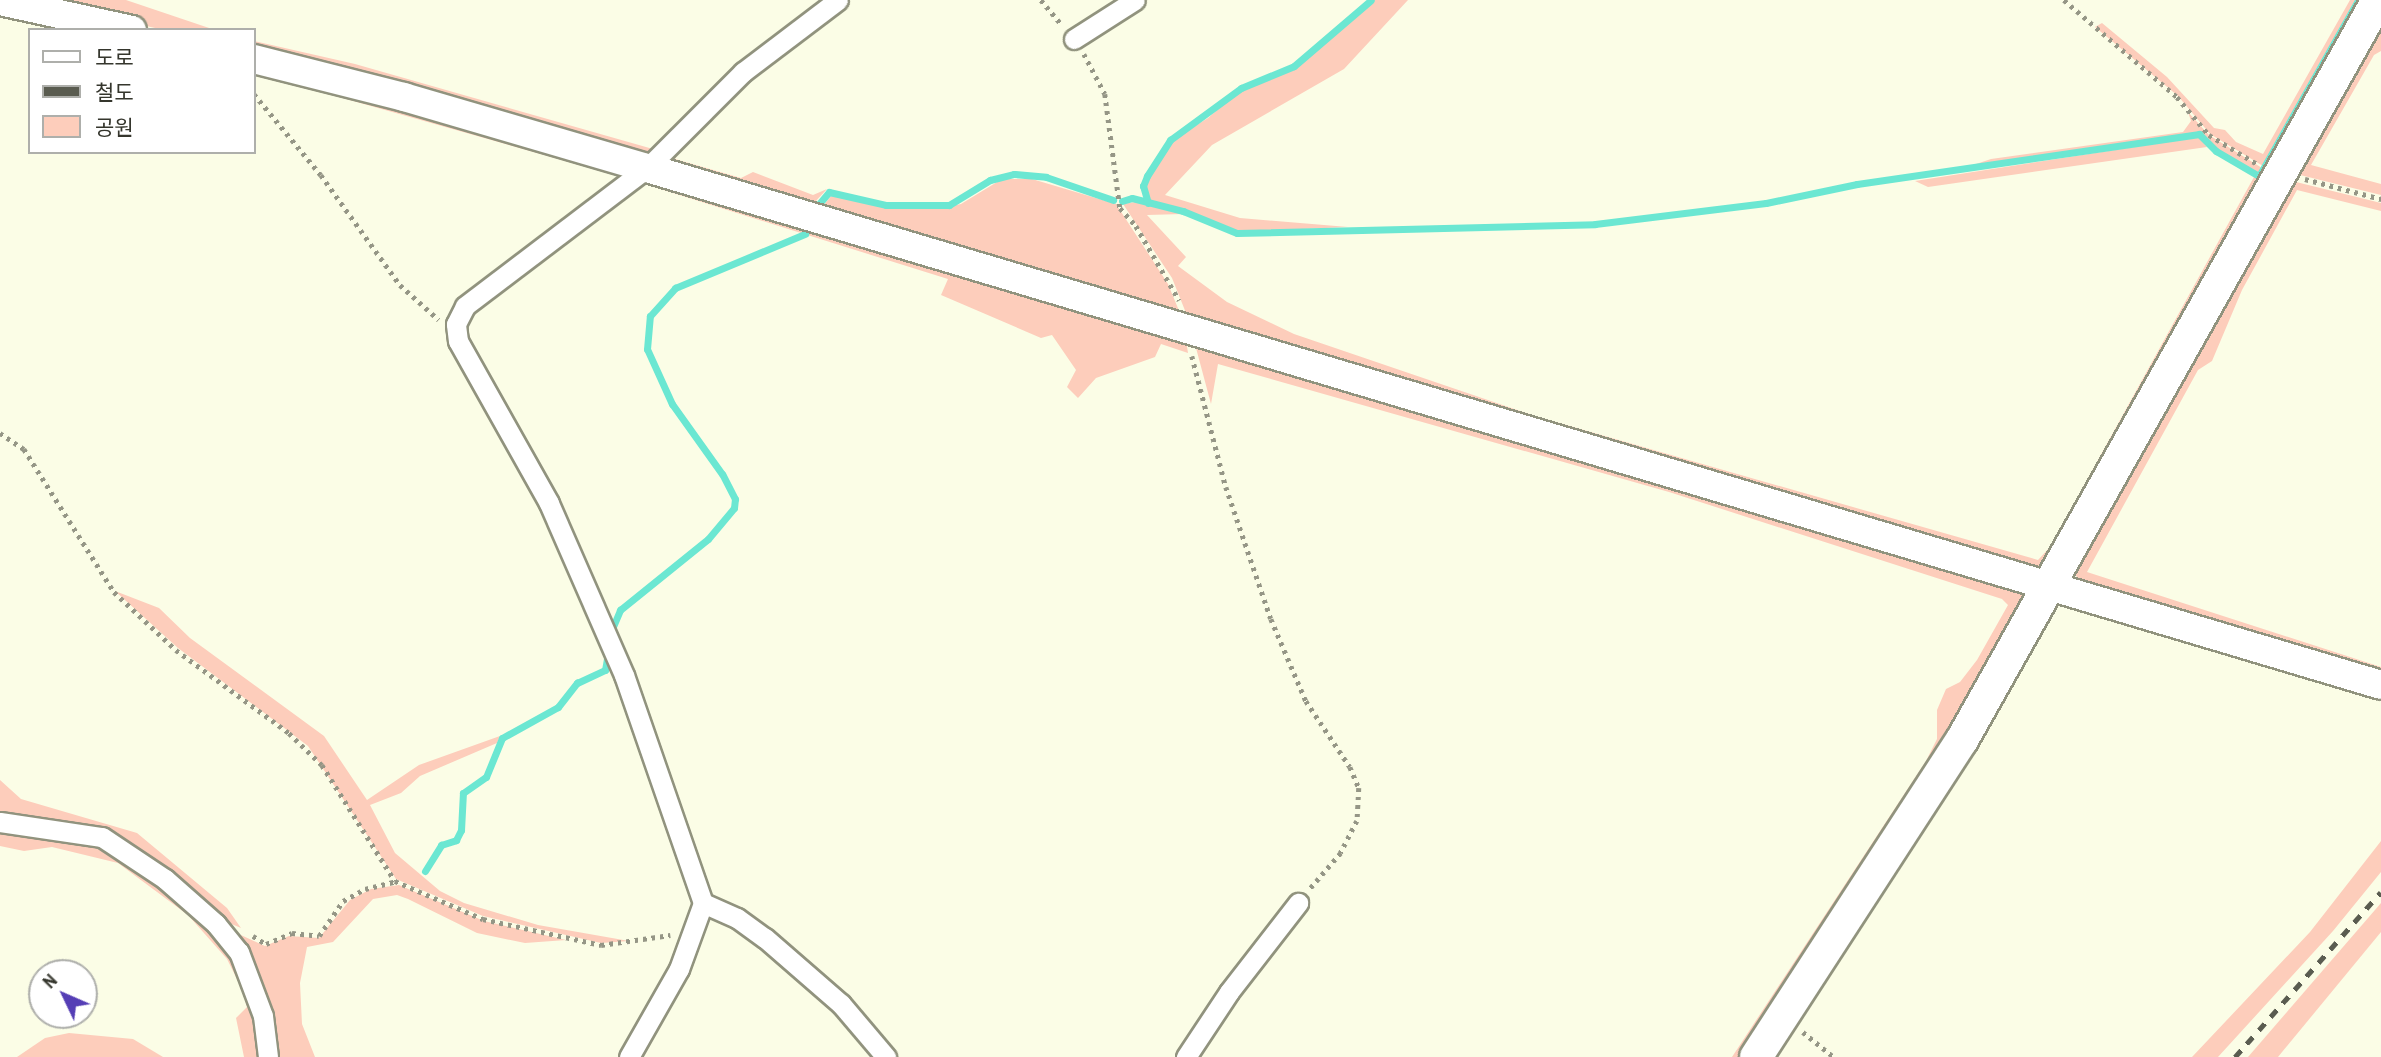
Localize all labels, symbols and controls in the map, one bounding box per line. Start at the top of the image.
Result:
legend [28,28,256,154]
text: 도로 [95,43,134,72]
text: 철도 [95,78,134,107]
text: 공원 [95,113,134,142]
north arrow [28,959,98,1029]
text: N [36,968,63,994]

